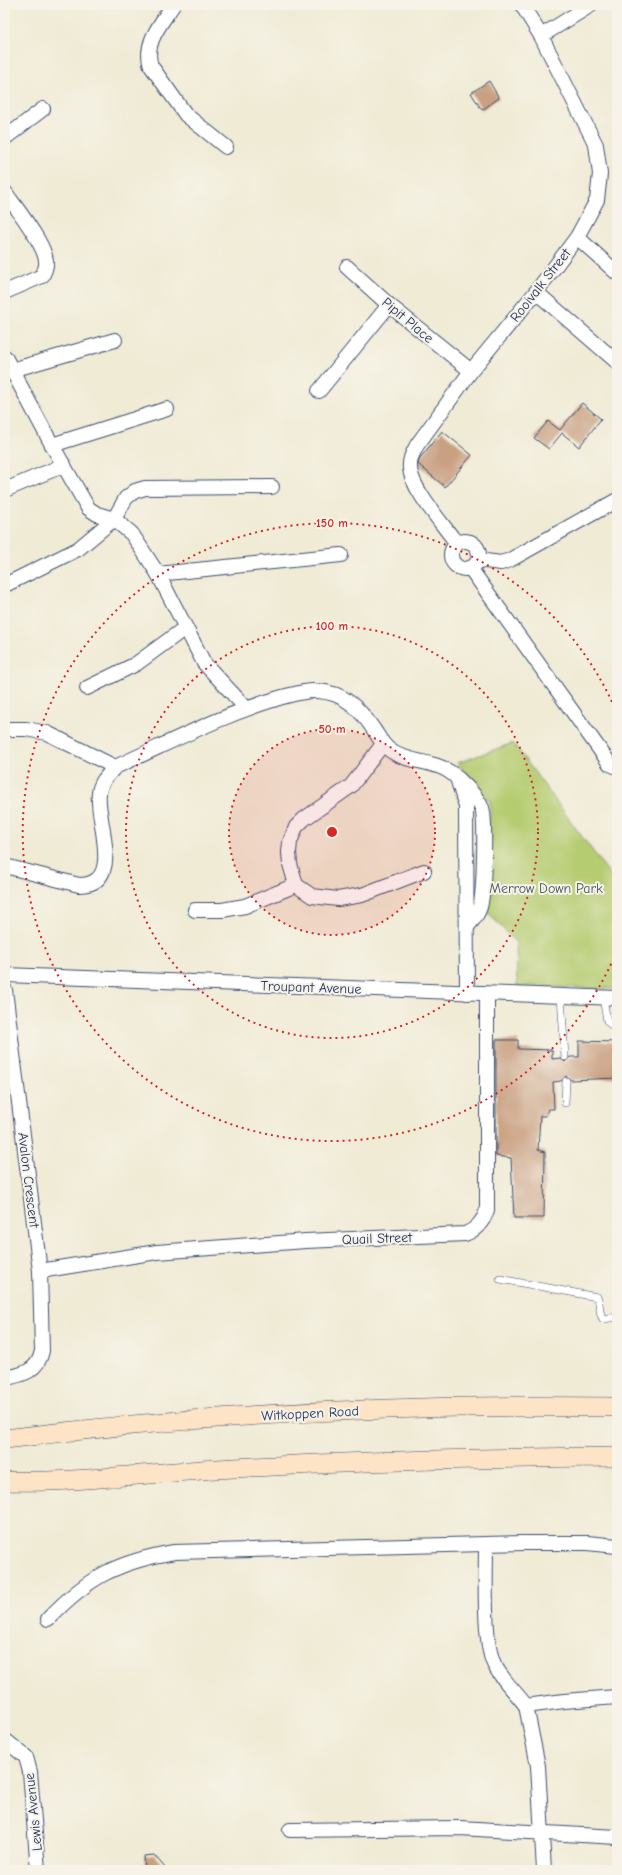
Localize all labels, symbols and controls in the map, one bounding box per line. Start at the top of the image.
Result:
street label: Rooivalk Street [506,244,575,325]
street label: Pipit Place [378,294,437,347]
text: 150 m [316,516,348,530]
text: 100 m [316,619,348,633]
text: 50 m [318,722,346,736]
centre of rings [325,825,339,839]
park label: Merrow Down Park [489,880,603,897]
street label: Troupant Avenue [260,977,362,998]
street label: Avalon Crescent [14,1131,43,1230]
street label: Quail Street [342,1229,413,1248]
street label: Witkoppen Road [261,1402,359,1425]
street label: Lewis Avenue [21,1772,46,1852]

